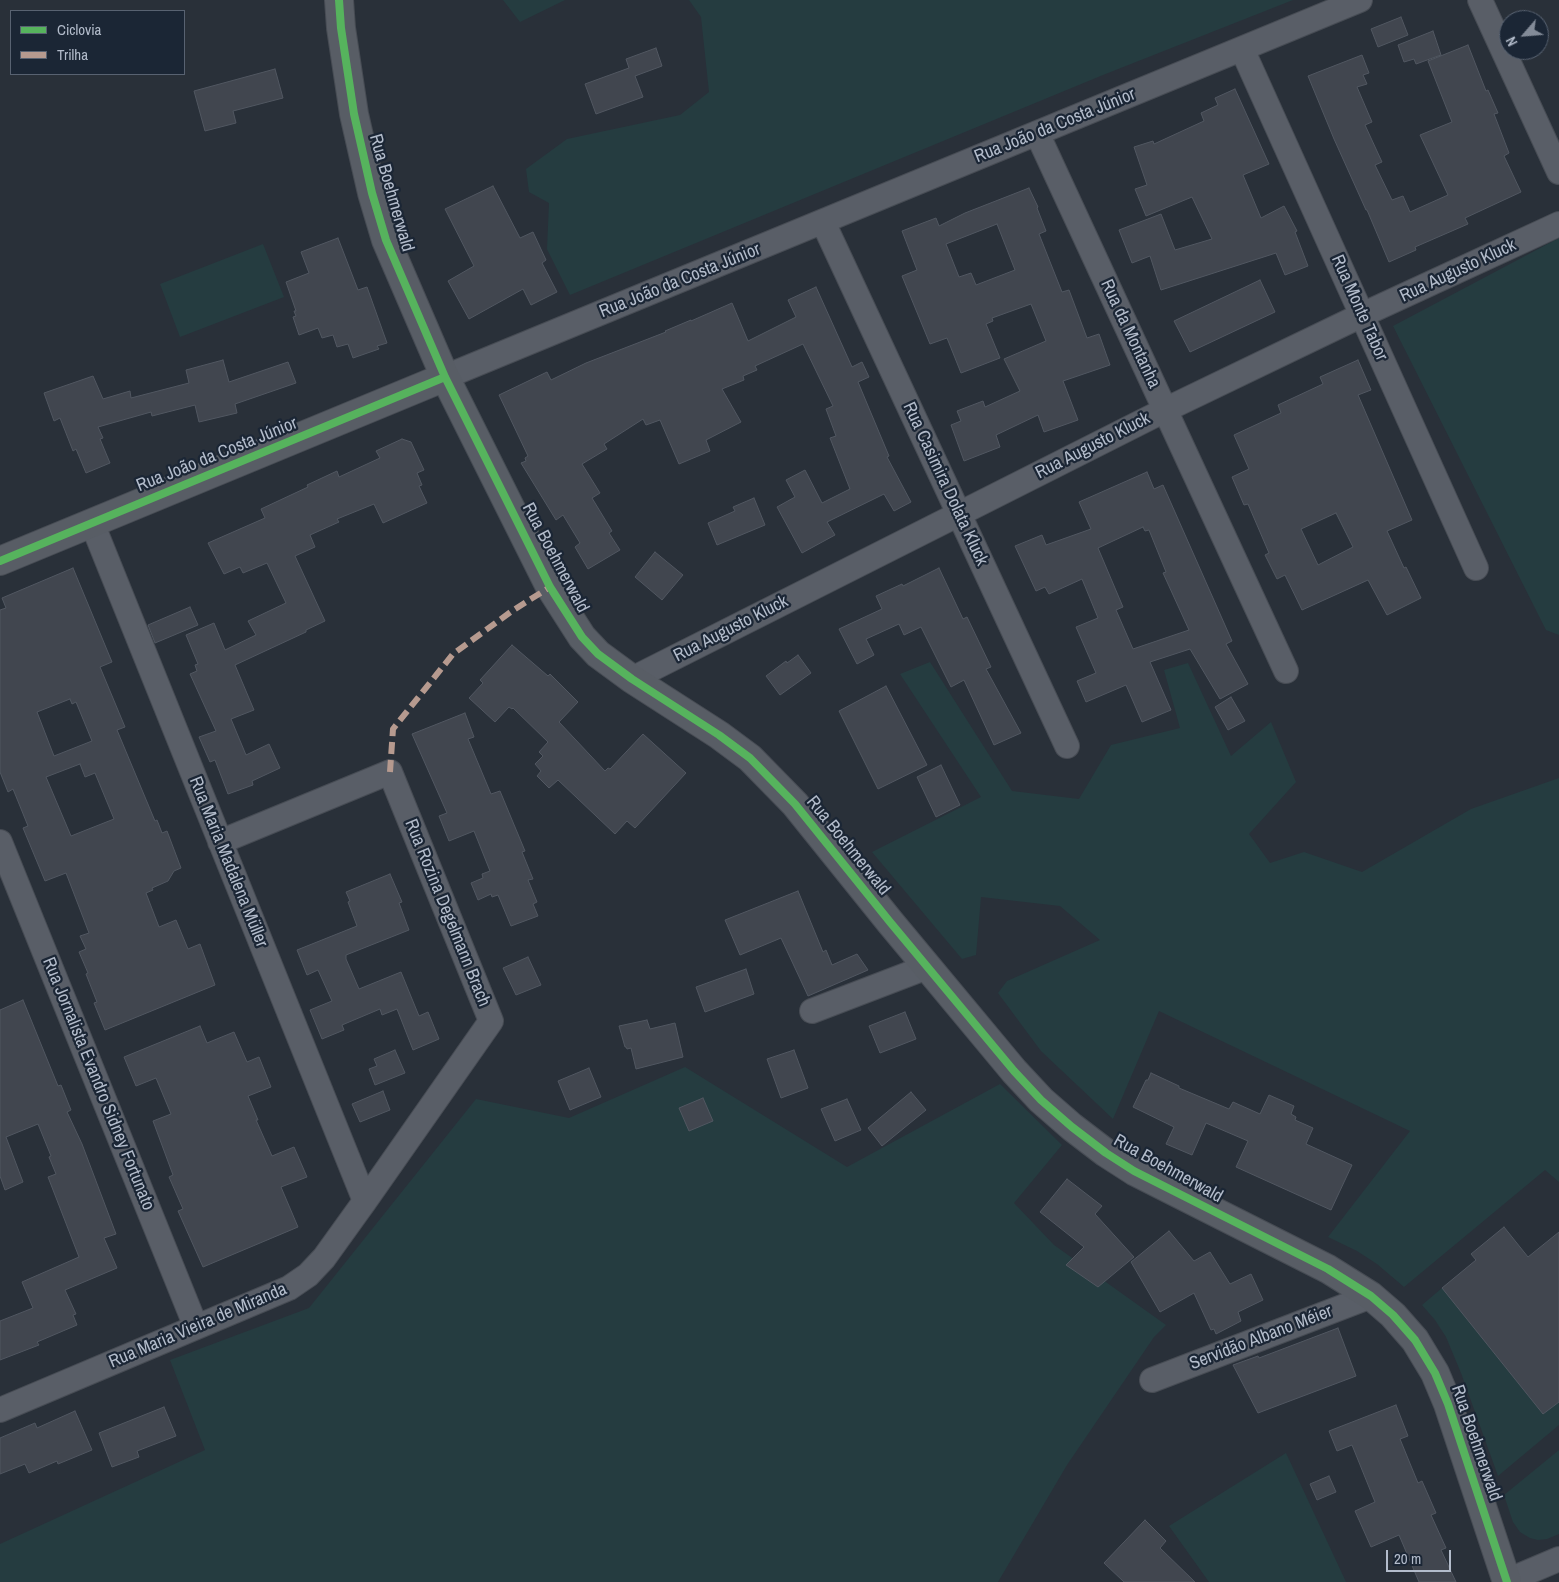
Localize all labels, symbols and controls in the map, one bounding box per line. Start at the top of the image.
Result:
legend [10,10,185,75]
north arrow [1499,10,1549,60]
text: Ciclovia [57,19,101,40]
text: N [1502,34,1521,49]
text: Trilha [57,44,88,65]
street label: Rua João da Costa Júnior [971,84,1139,168]
street label: Rua Boehmerwald [364,132,418,254]
street label: Rua Augusto Kluck [1397,235,1519,307]
street label: Rua João da Costa Júnior [596,239,764,323]
street label: Rua Monte Tabor [1326,252,1392,364]
street label: Rua da Montanha [1095,276,1165,392]
street label: Rua Casimira Dolata Kluck [898,399,992,569]
street label: Rua Augusto Kluck [1032,408,1154,484]
street label: Rua João da Costa Júnior [133,413,301,497]
street label: Rua Boehmerwald [517,499,593,617]
street label: Rua Augusto Kluck [670,591,792,667]
street label: Rua Maria Madalena Müller [184,774,272,950]
street label: Rua Boehmerwald [801,792,895,900]
street label: Rua Rozina Degelmann Brach [399,816,495,1010]
street label: Rua Jornalista Evandro Sidney Fortunato [37,954,159,1214]
street label: Rua Boehmerwald [1110,1130,1226,1208]
street label: Rua Maria Vieira de Miranda [106,1279,290,1373]
street label: Servidão Albano Méier [1187,1301,1335,1375]
street label: Rua Boehmerwald [1446,1382,1506,1504]
scale bar [1389,1540,1454,1572]
text: 20 m [1394,1548,1421,1569]

